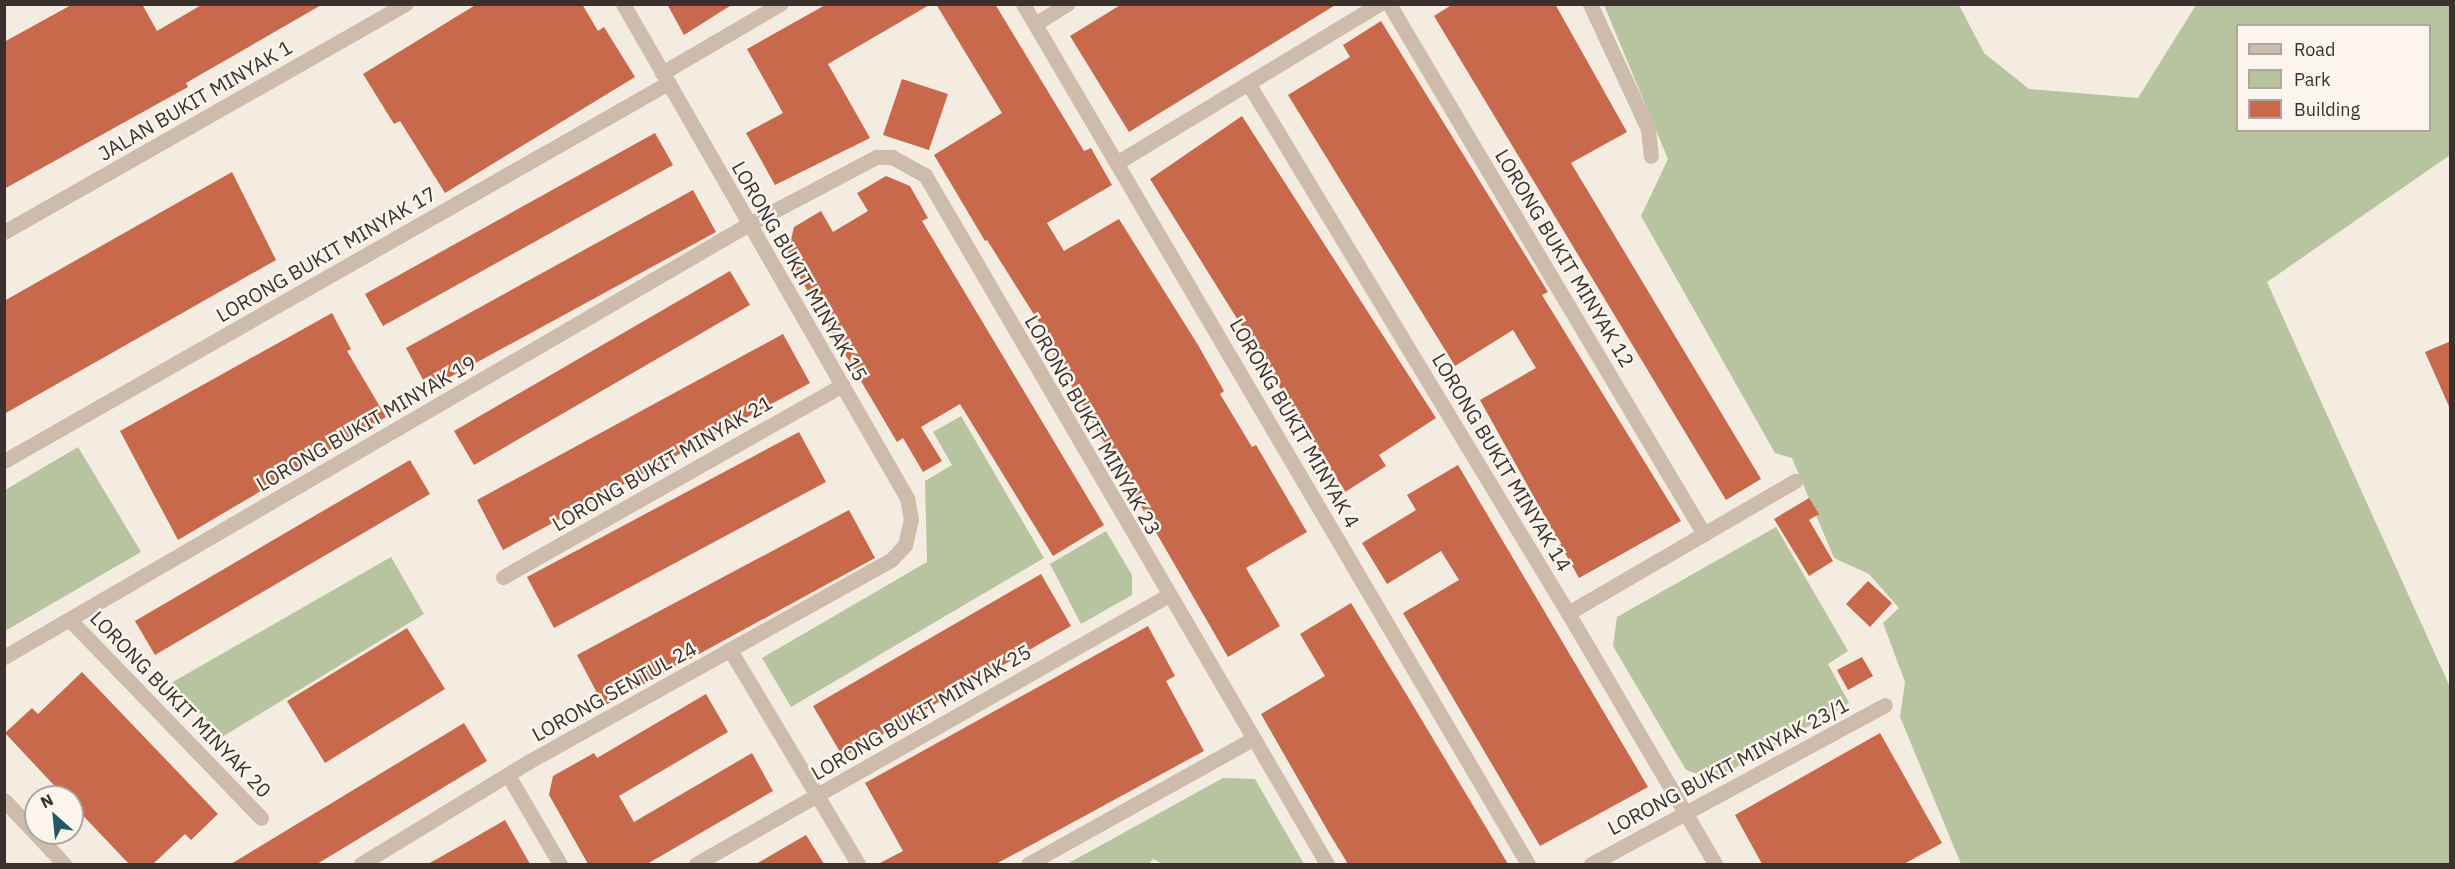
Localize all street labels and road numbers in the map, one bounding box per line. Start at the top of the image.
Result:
street label: JALAN BUKIT MINYAK 1 [94,35,296,165]
street label: LORONG BUKIT MINYAK 12 [1490,145,1640,371]
street label: LORONG BUKIT MINYAK 15 [727,157,873,385]
street label: LORONG BUKIT MINYAK 17 [212,181,440,327]
street label: LORONG BUKIT MINYAK 23 [1020,311,1166,539]
street label: LORONG BUKIT MINYAK 4 [1225,314,1365,532]
street label: LORONG BUKIT MINYAK 14 [1427,349,1577,575]
street label: LORONG BUKIT MINYAK 19 [252,350,480,496]
street label: LORONG BUKIT MINYAK 21 [548,390,776,536]
street label: LORONG BUKIT MINYAK 20 [86,606,276,802]
street label: LORONG SENTUL 24 [528,636,700,746]
street label: LORONG BUKIT MINYAK 25 [807,639,1035,785]
street label: LORONG BUKIT MINYAK 23/1 [1603,692,1853,840]

